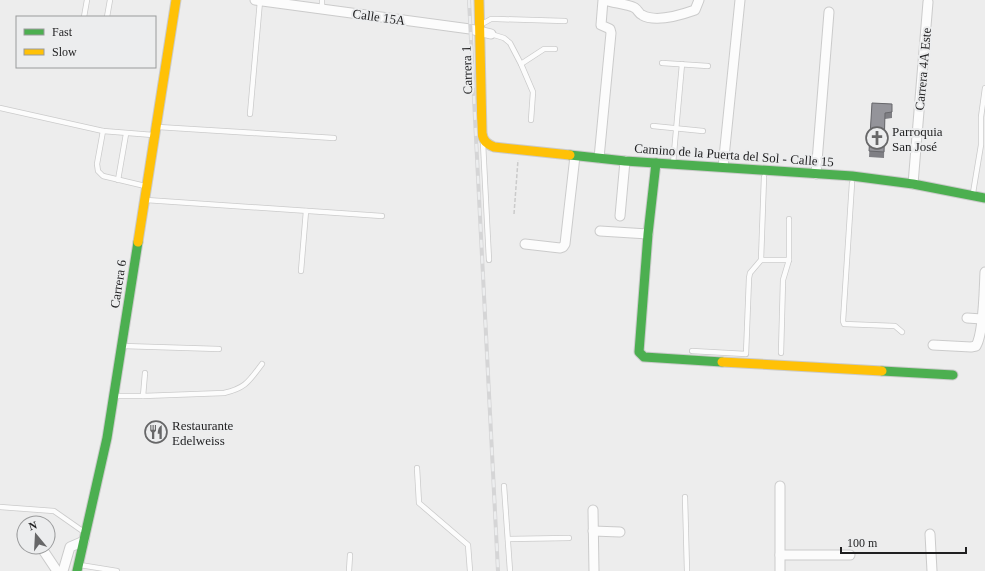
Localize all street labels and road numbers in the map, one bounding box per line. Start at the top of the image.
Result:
street label: Calle 15A [352,6,407,28]
street label: Carrera 4A Este [912,27,934,111]
street label: Carrera 1 [459,45,475,95]
street label: Camino de la Puerta del Sol - Calle 15 [634,141,834,169]
street label: Carrera 6 [107,258,129,309]

